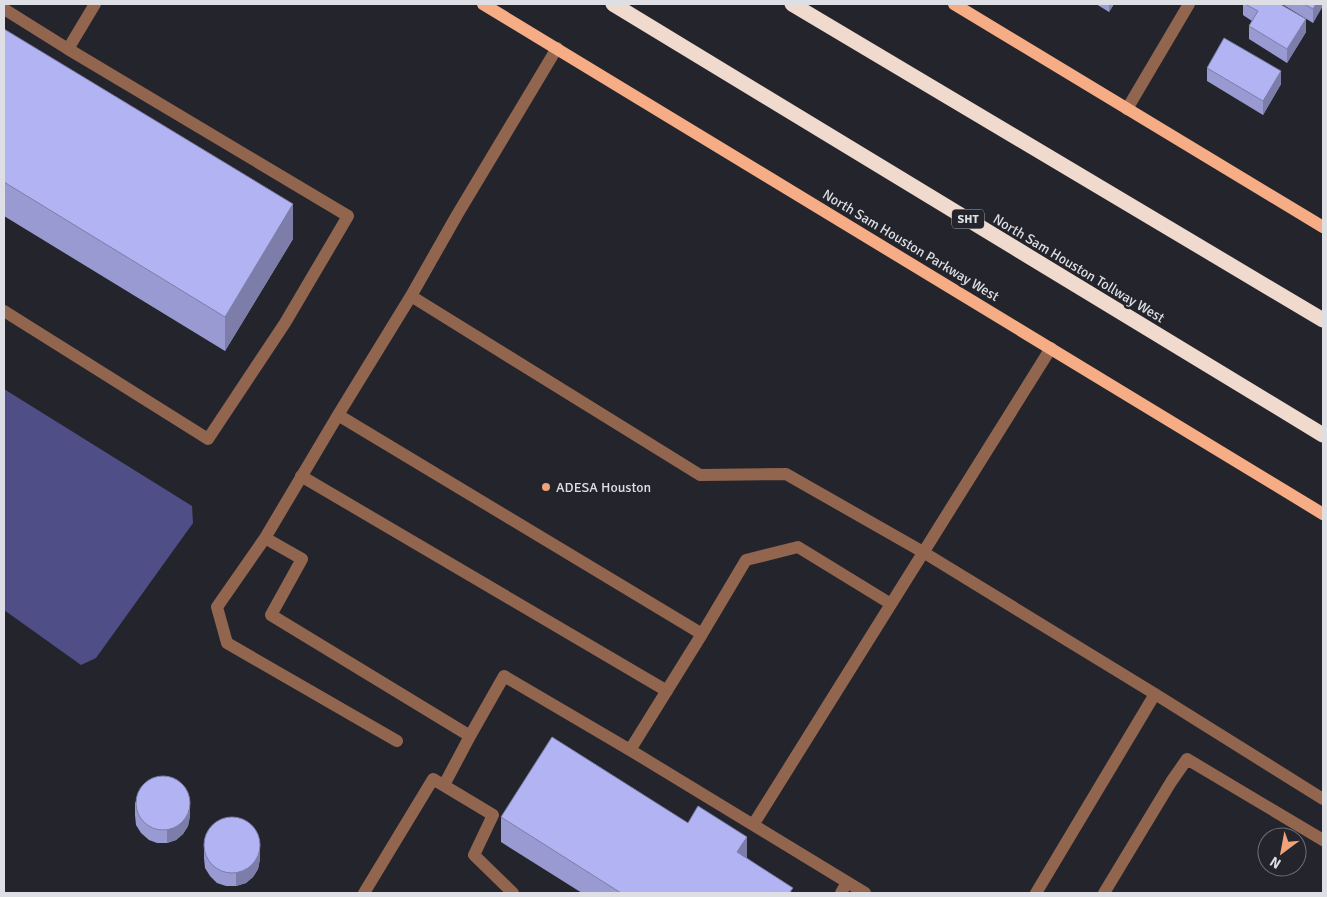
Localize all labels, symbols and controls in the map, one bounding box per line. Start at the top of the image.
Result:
street label: North Sam Houston Parkway West [819,186,1002,305]
road number: SHT [952,210,984,228]
street label: North Sam Houston Tollway West [990,210,1168,327]
place label: ADESA Houston [556,479,651,496]
marker: ADESA Houston [540,481,552,493]
north arrow [1257,827,1307,877]
text: N [1267,853,1284,872]

